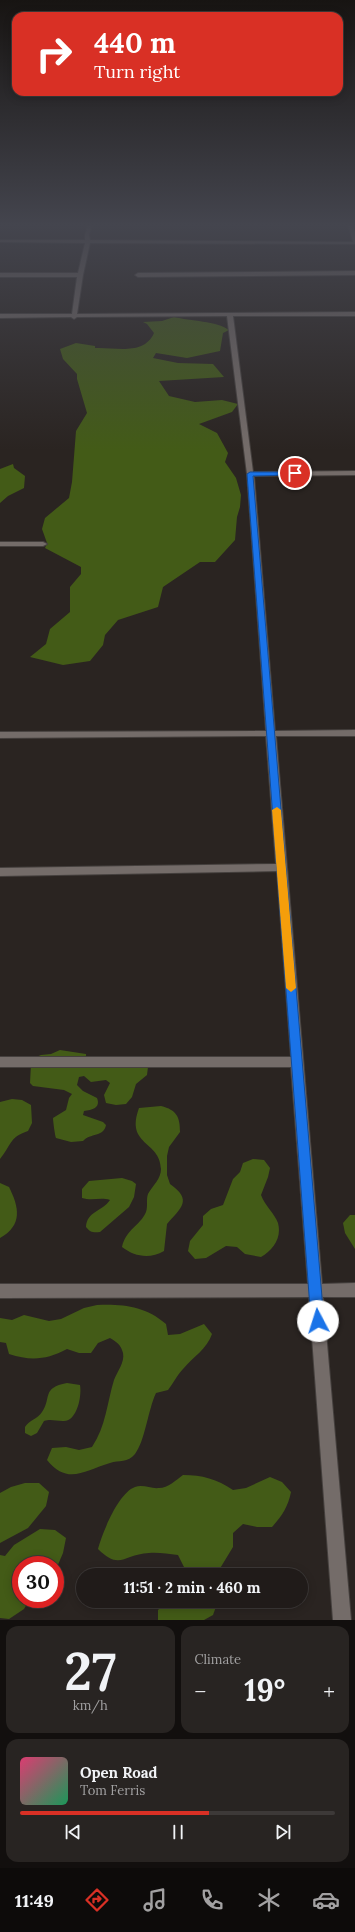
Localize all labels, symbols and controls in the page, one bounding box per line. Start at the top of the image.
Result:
text: 440 m [94,25,176,61]
icon: right [28,28,80,80]
text: Turn right [94,60,180,83]
pin [278,456,312,490]
icon: arrive [284,462,306,484]
position arrow [297,1300,339,1342]
speed limit sign: 30 [12,1556,64,1608]
text: 11:51 · 2 min · 460 m [123,1578,261,1597]
text: 27 [64,1638,116,1704]
text: Climate [195,1651,241,1668]
text: 19° [244,1671,285,1709]
text: − [195,1677,206,1705]
text: + [323,1677,335,1705]
text: km/h [73,1697,108,1714]
text: Open Road [80,1763,158,1782]
text: Tom Ferris [80,1782,145,1799]
icon: previous [62,1821,84,1843]
icon: pause [167,1821,189,1843]
icon: next [272,1821,294,1843]
icon: directions [83,1886,111,1914]
icon: music [141,1886,169,1914]
icon: phone [198,1886,226,1914]
icon: climate [255,1886,283,1914]
icon: car [312,1886,340,1914]
text: 11:49 [15,1889,54,1912]

